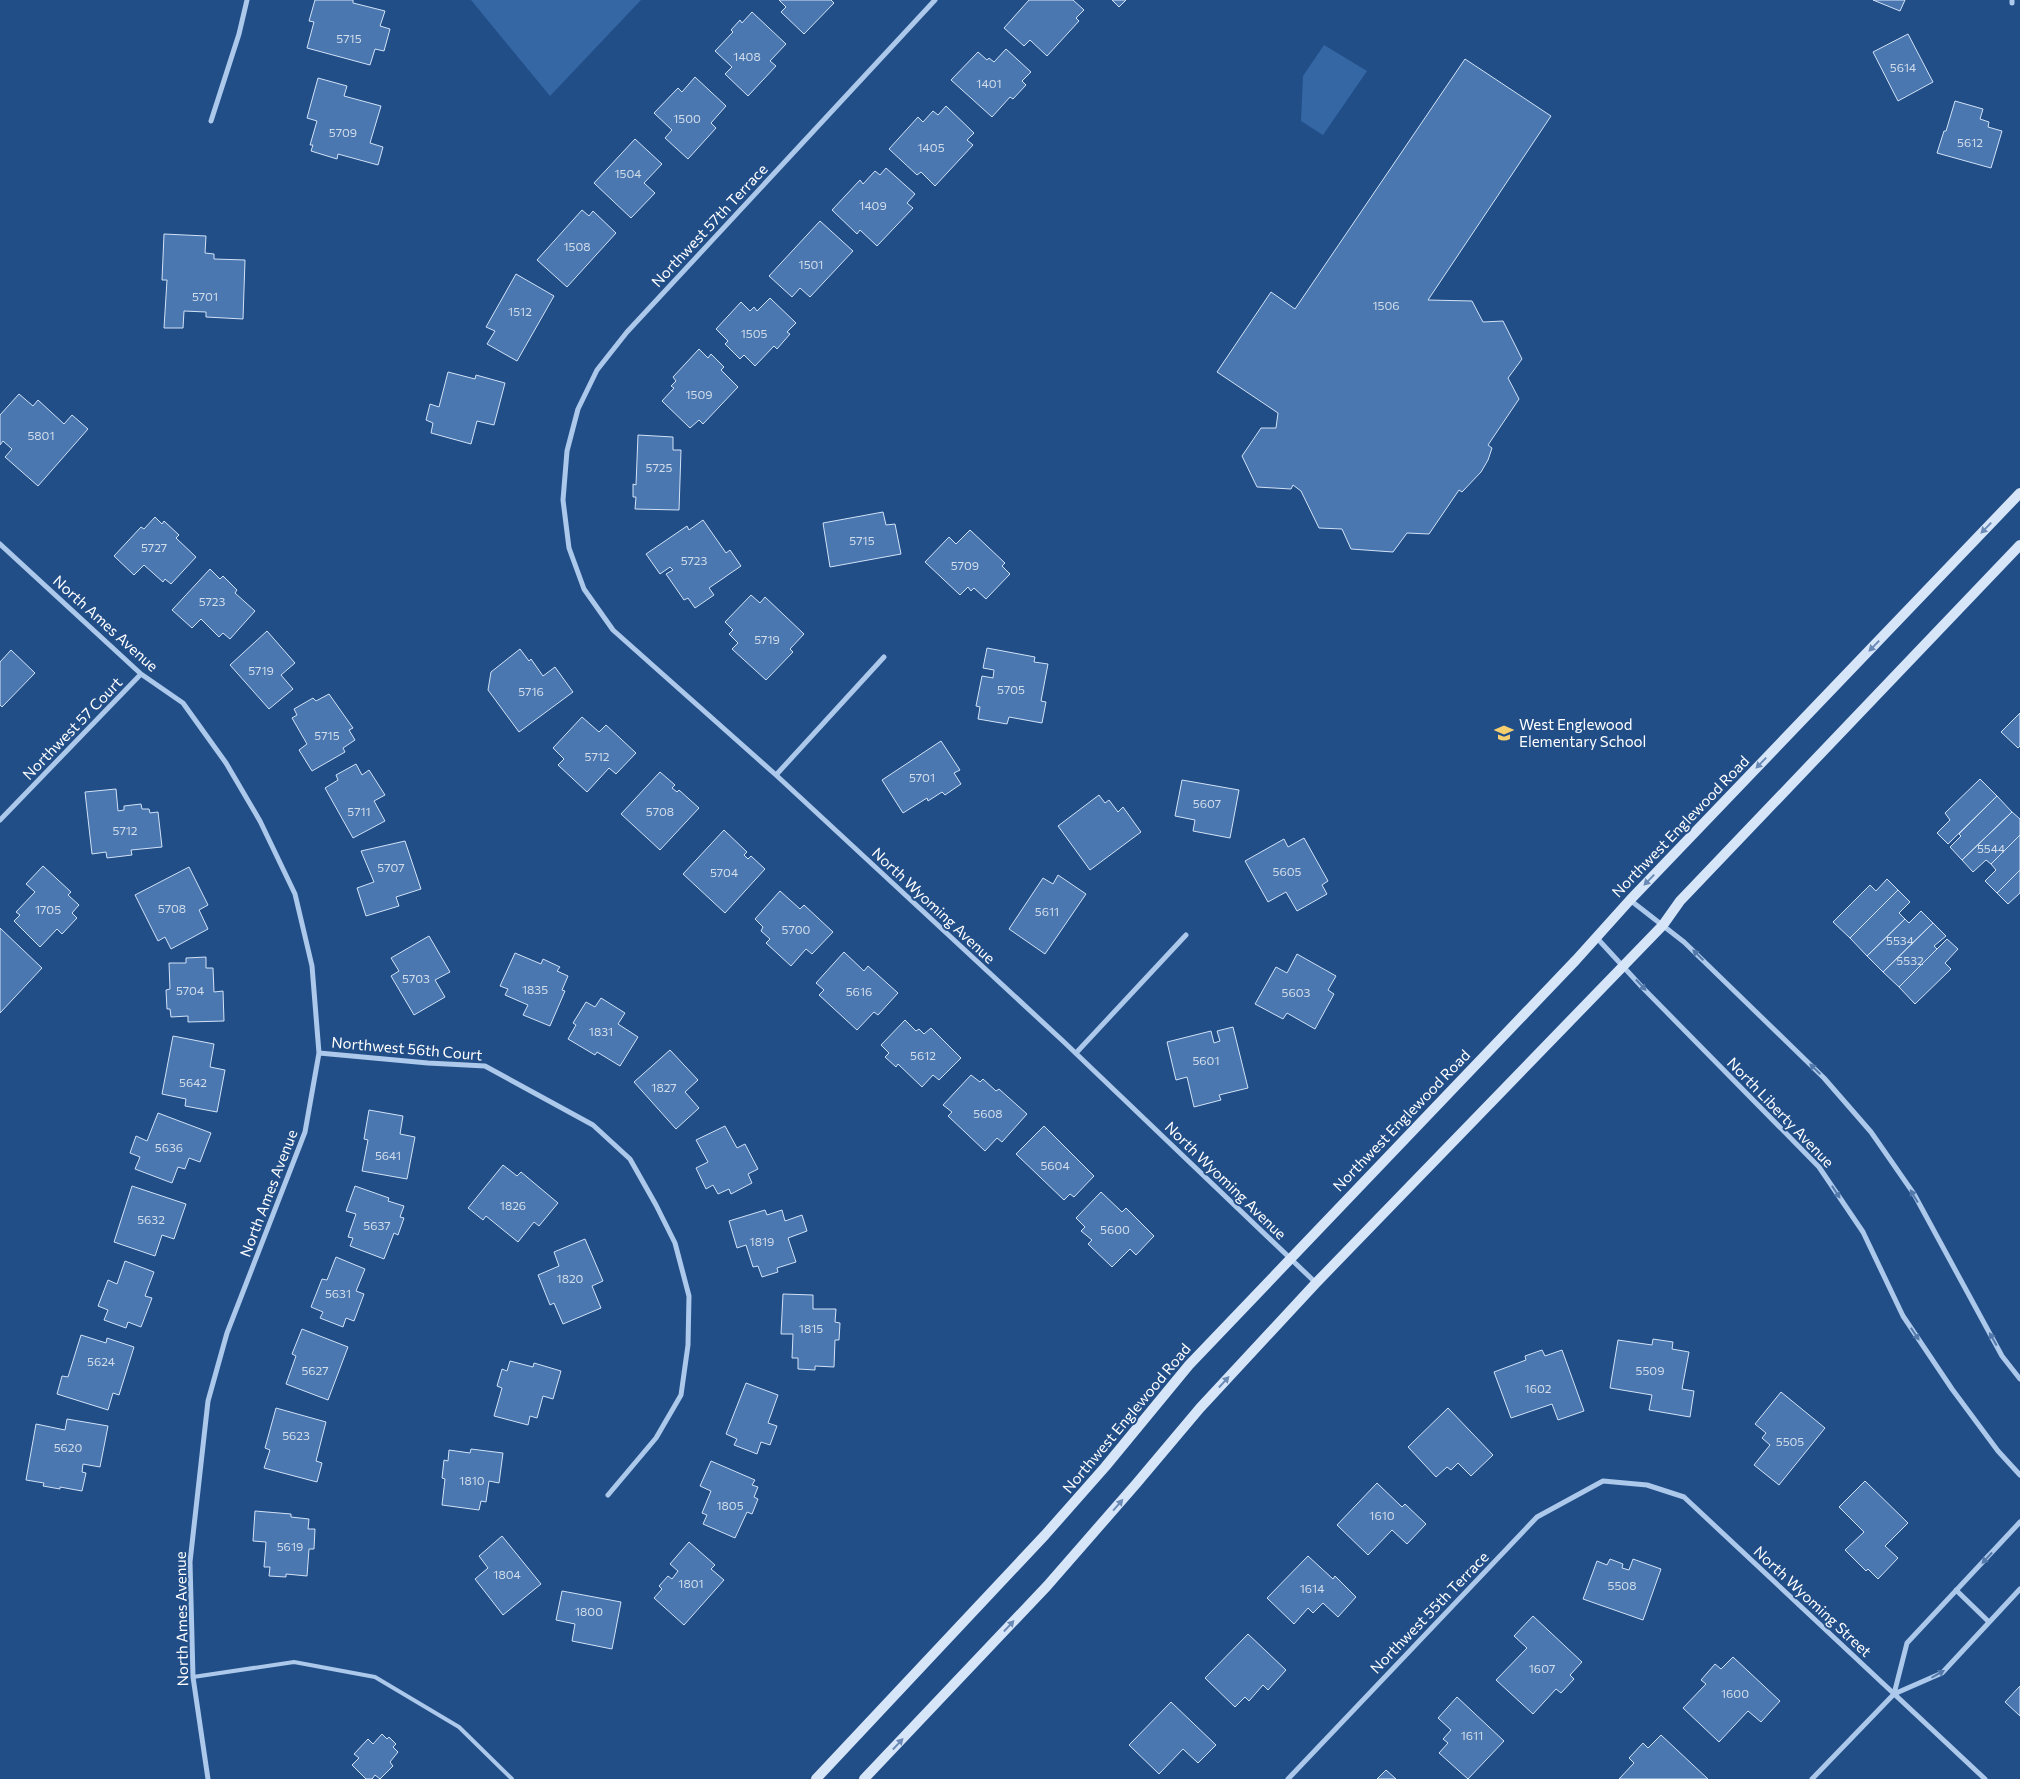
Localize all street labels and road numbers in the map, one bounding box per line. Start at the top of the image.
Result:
street label: Northwest 57th Terrace [647,160,771,290]
street label: North Ames Avenue [50,571,162,675]
street label: Northwest 57 Court [18,673,126,783]
street label: Northwest Englewood Road [1608,752,1752,900]
street label: North Wyoming Avenue [869,843,999,967]
street label: Northwest 56th Court [331,1032,483,1064]
street label: Northwest Englewood Road [1329,1046,1473,1194]
street label: North Liberty Avenue [1724,1053,1838,1171]
street label: North Wyoming Avenue [1162,1117,1290,1243]
street label: North Ames Avenue [235,1127,301,1259]
street label: Northwest Englewood Road [1058,1340,1194,1496]
street label: North Wyoming Street [1751,1542,1875,1660]
street label: Northwest 55th Terrace [1366,1547,1492,1677]
street label: North Ames Avenue [171,1551,191,1687]

